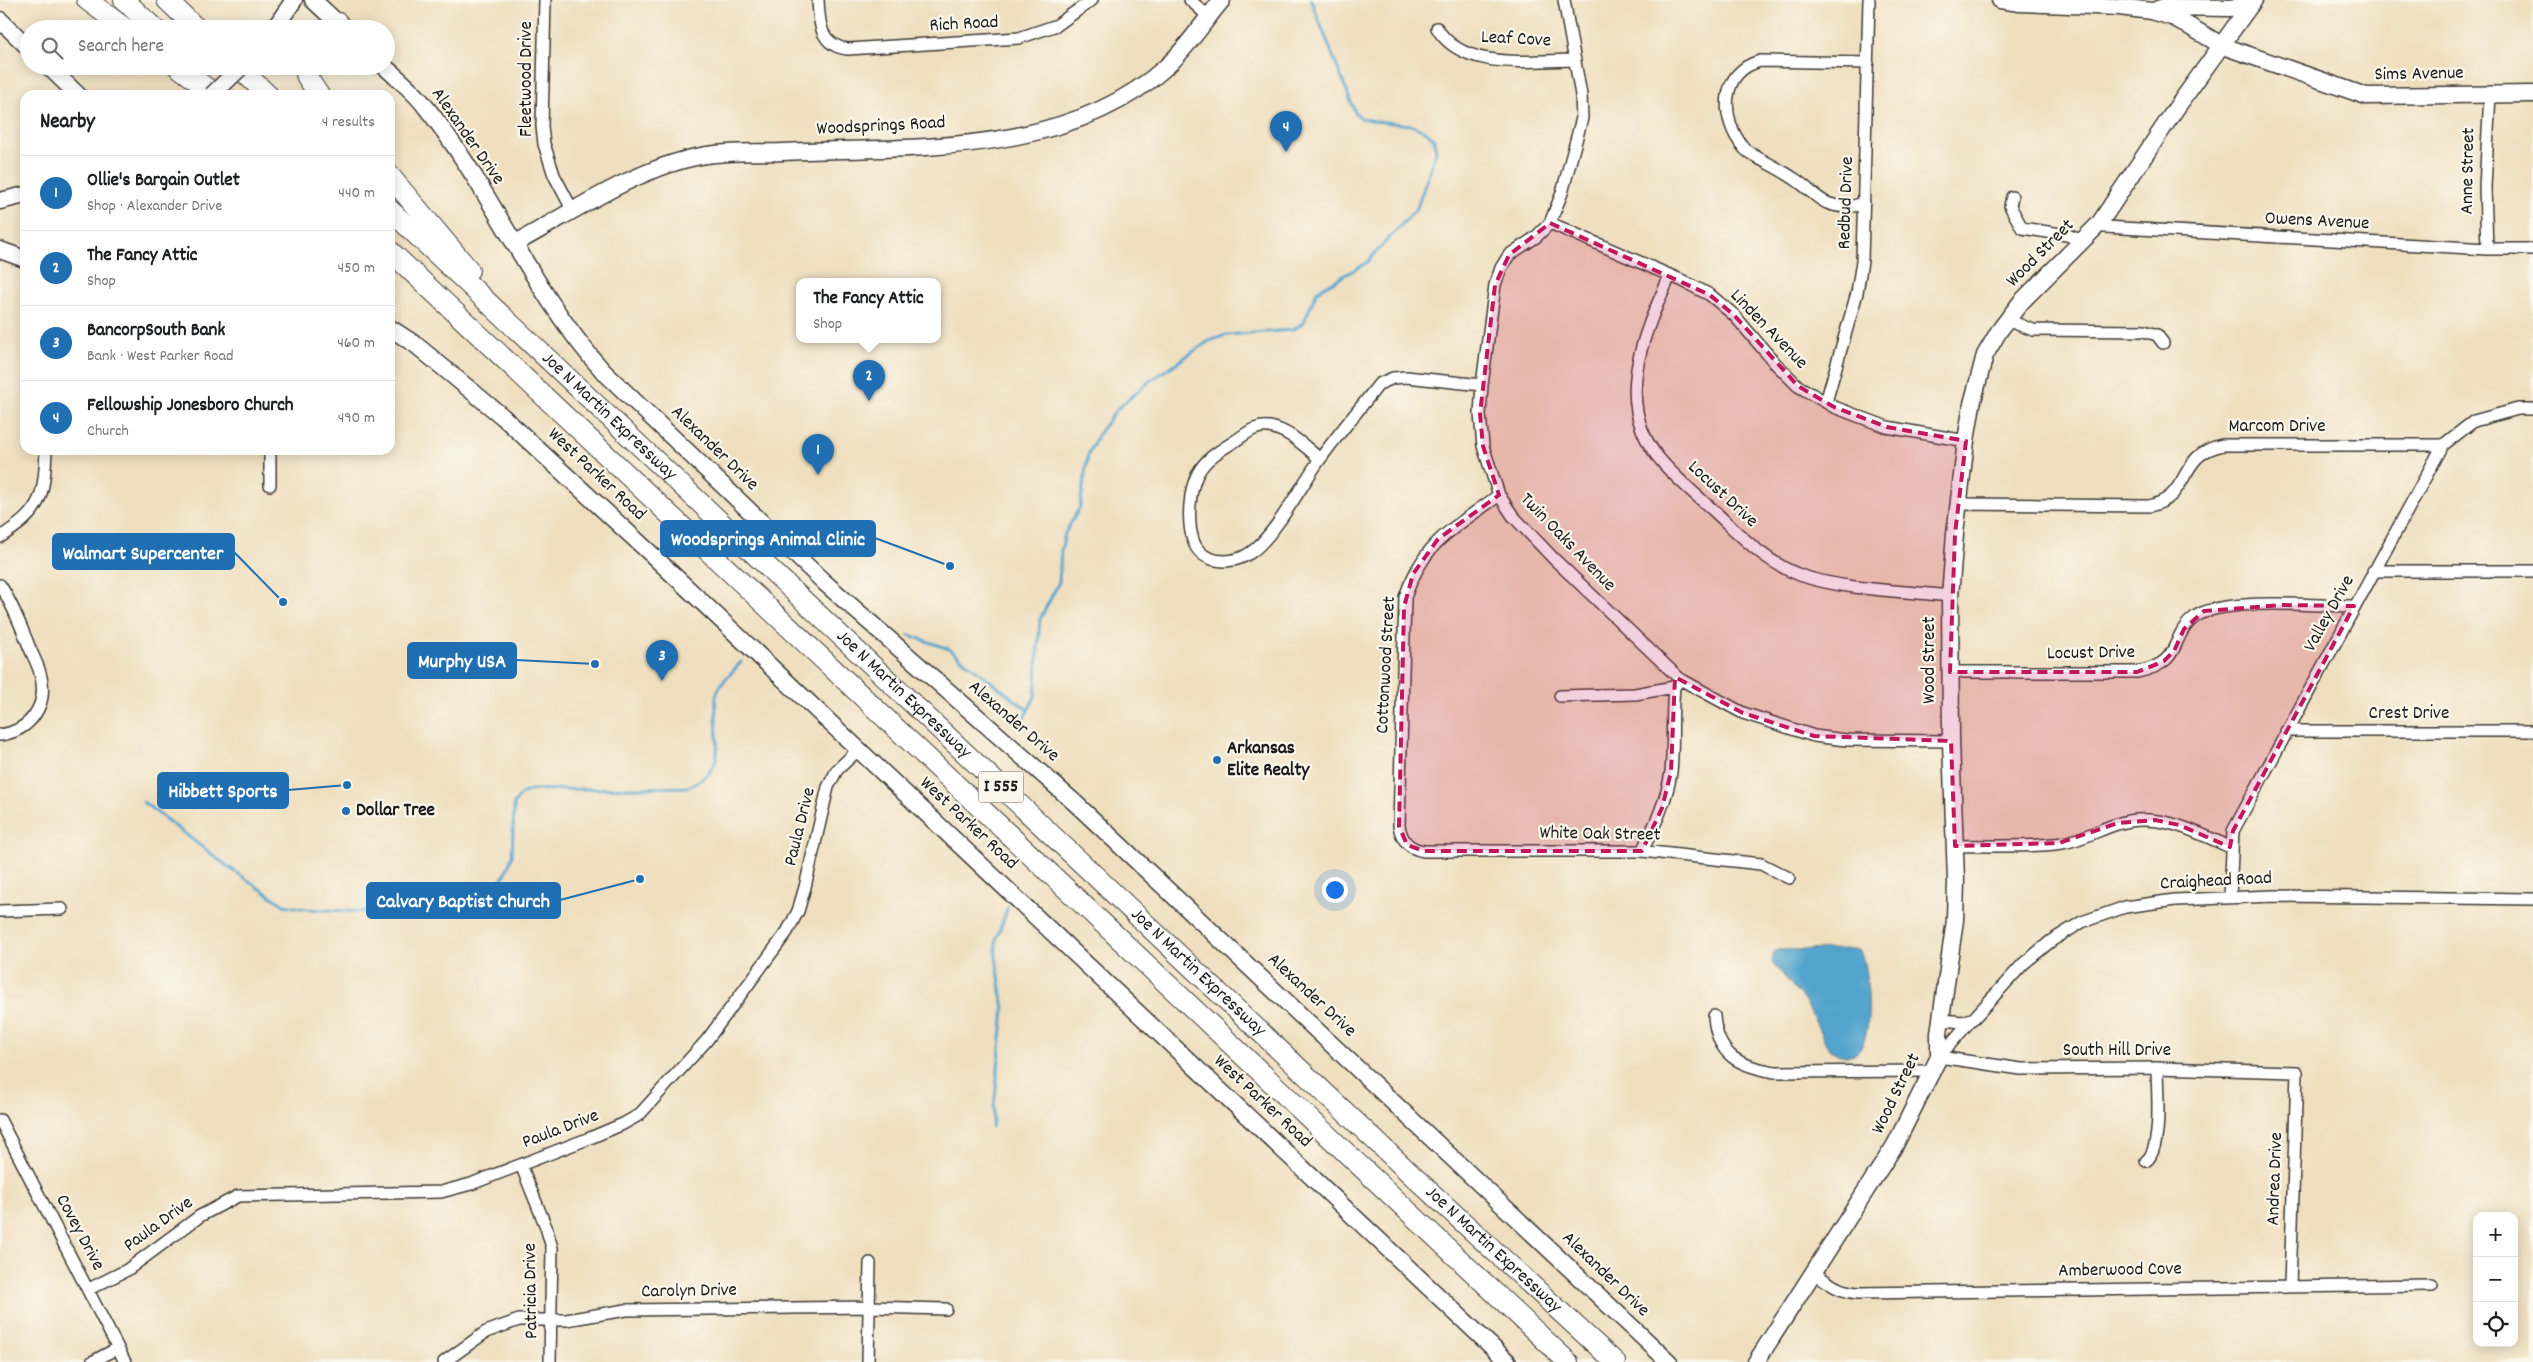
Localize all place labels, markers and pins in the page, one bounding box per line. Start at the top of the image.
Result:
pin: 4 [1270,111,1302,152]
pin: 2 [853,360,885,401]
pin: 1 [802,434,834,475]
callout: Woodsprings Animal Clinic [661,521,875,556]
callout: Walmart Supercenter [53,534,234,569]
pin: 3 [646,640,678,681]
callout: Murphy USA [408,643,516,678]
place label: Arkansas Elite Realty [1227,736,1310,785]
marker: Arkansas Elite Realty [1211,754,1223,766]
callout: Hibbett Sports [158,773,288,808]
place label: Dollar Tree [356,798,435,825]
marker: Dollar Tree [340,805,352,817]
callout: Calvary Baptist Church [367,883,560,918]

